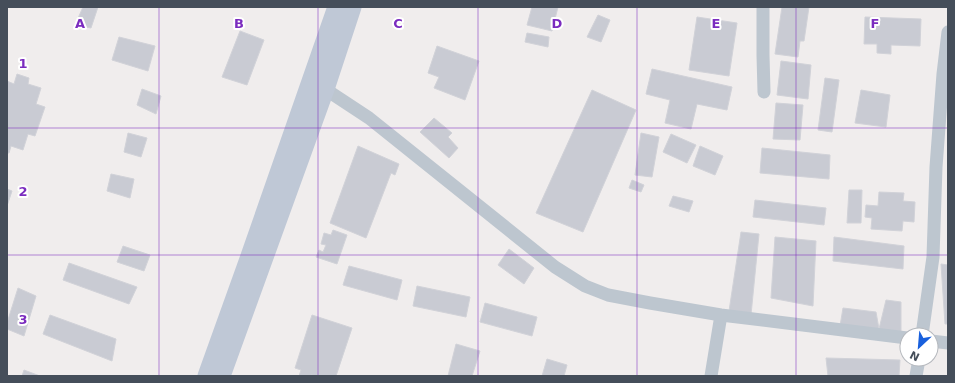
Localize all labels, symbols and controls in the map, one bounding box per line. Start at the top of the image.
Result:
text: A [75,16,85,31]
text: B [234,16,244,31]
text: C [393,16,403,31]
text: D [552,16,563,31]
text: E [712,16,720,31]
text: F [871,16,879,31]
text: 1 [18,56,28,71]
text: 2 [18,184,28,199]
text: 3 [18,312,28,327]
north arrow [899,327,939,367]
text: N [908,348,922,363]

